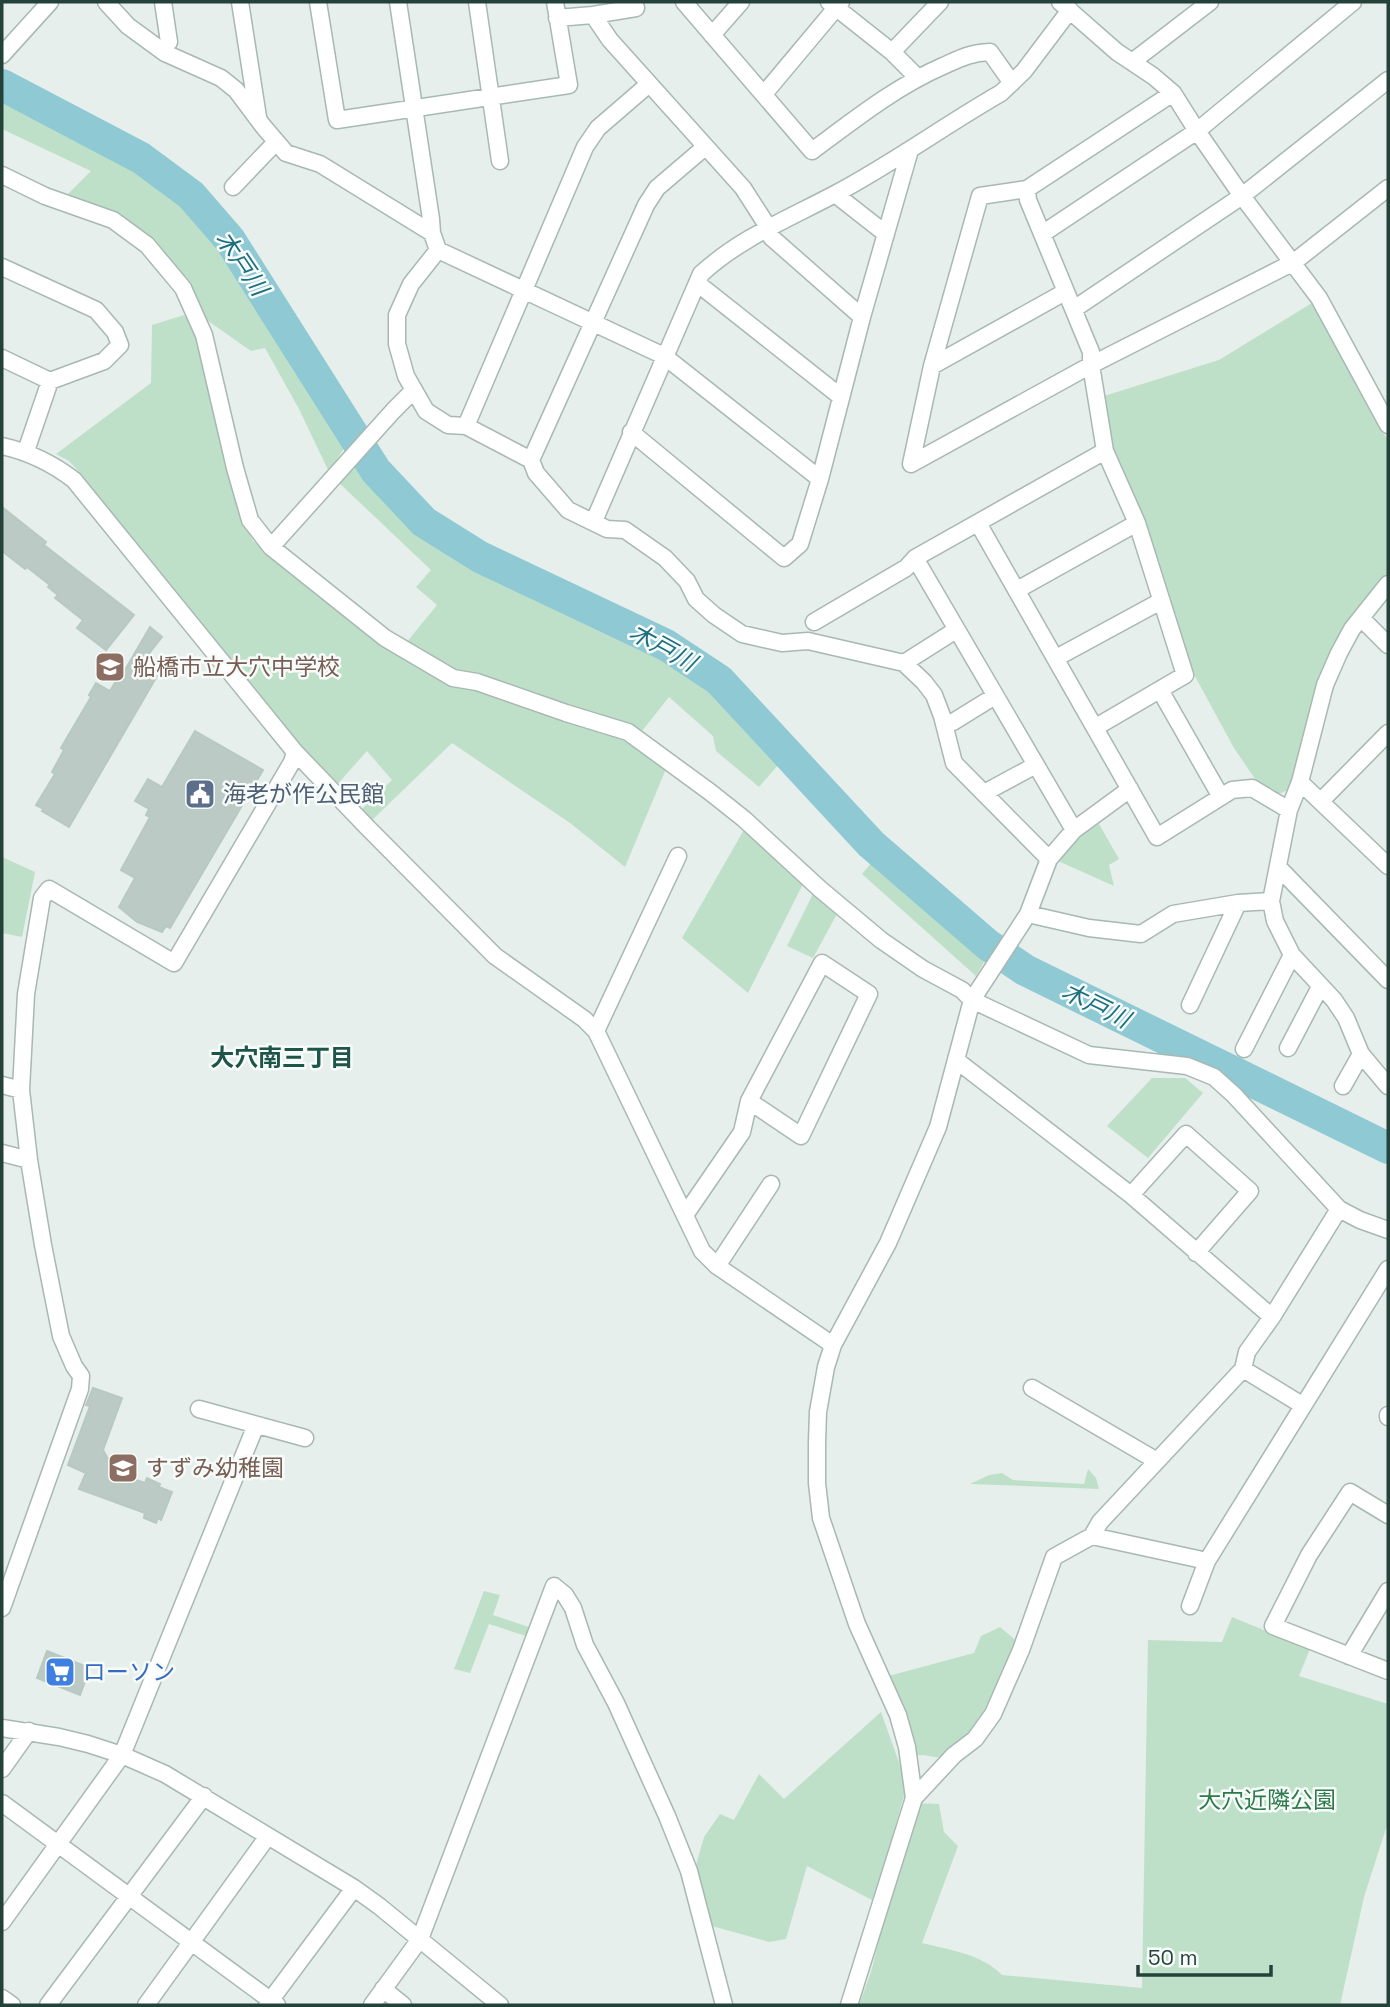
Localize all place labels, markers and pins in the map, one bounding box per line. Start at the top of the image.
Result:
school or university icon: 船橋市立大穴中学校 [93,650,127,684]
place label: 船橋市立大穴中学校 [133,652,340,682]
public building icon: 海老が作公民館 [183,777,217,811]
place label: 海老が作公民館 [223,779,384,809]
school or university icon: すずみ幼稚園 [106,1451,140,1485]
place label: すずみ幼稚園 [146,1453,284,1483]
supermarket icon: ローソン [43,1655,77,1689]
place label: ローソン [83,1657,175,1687]

